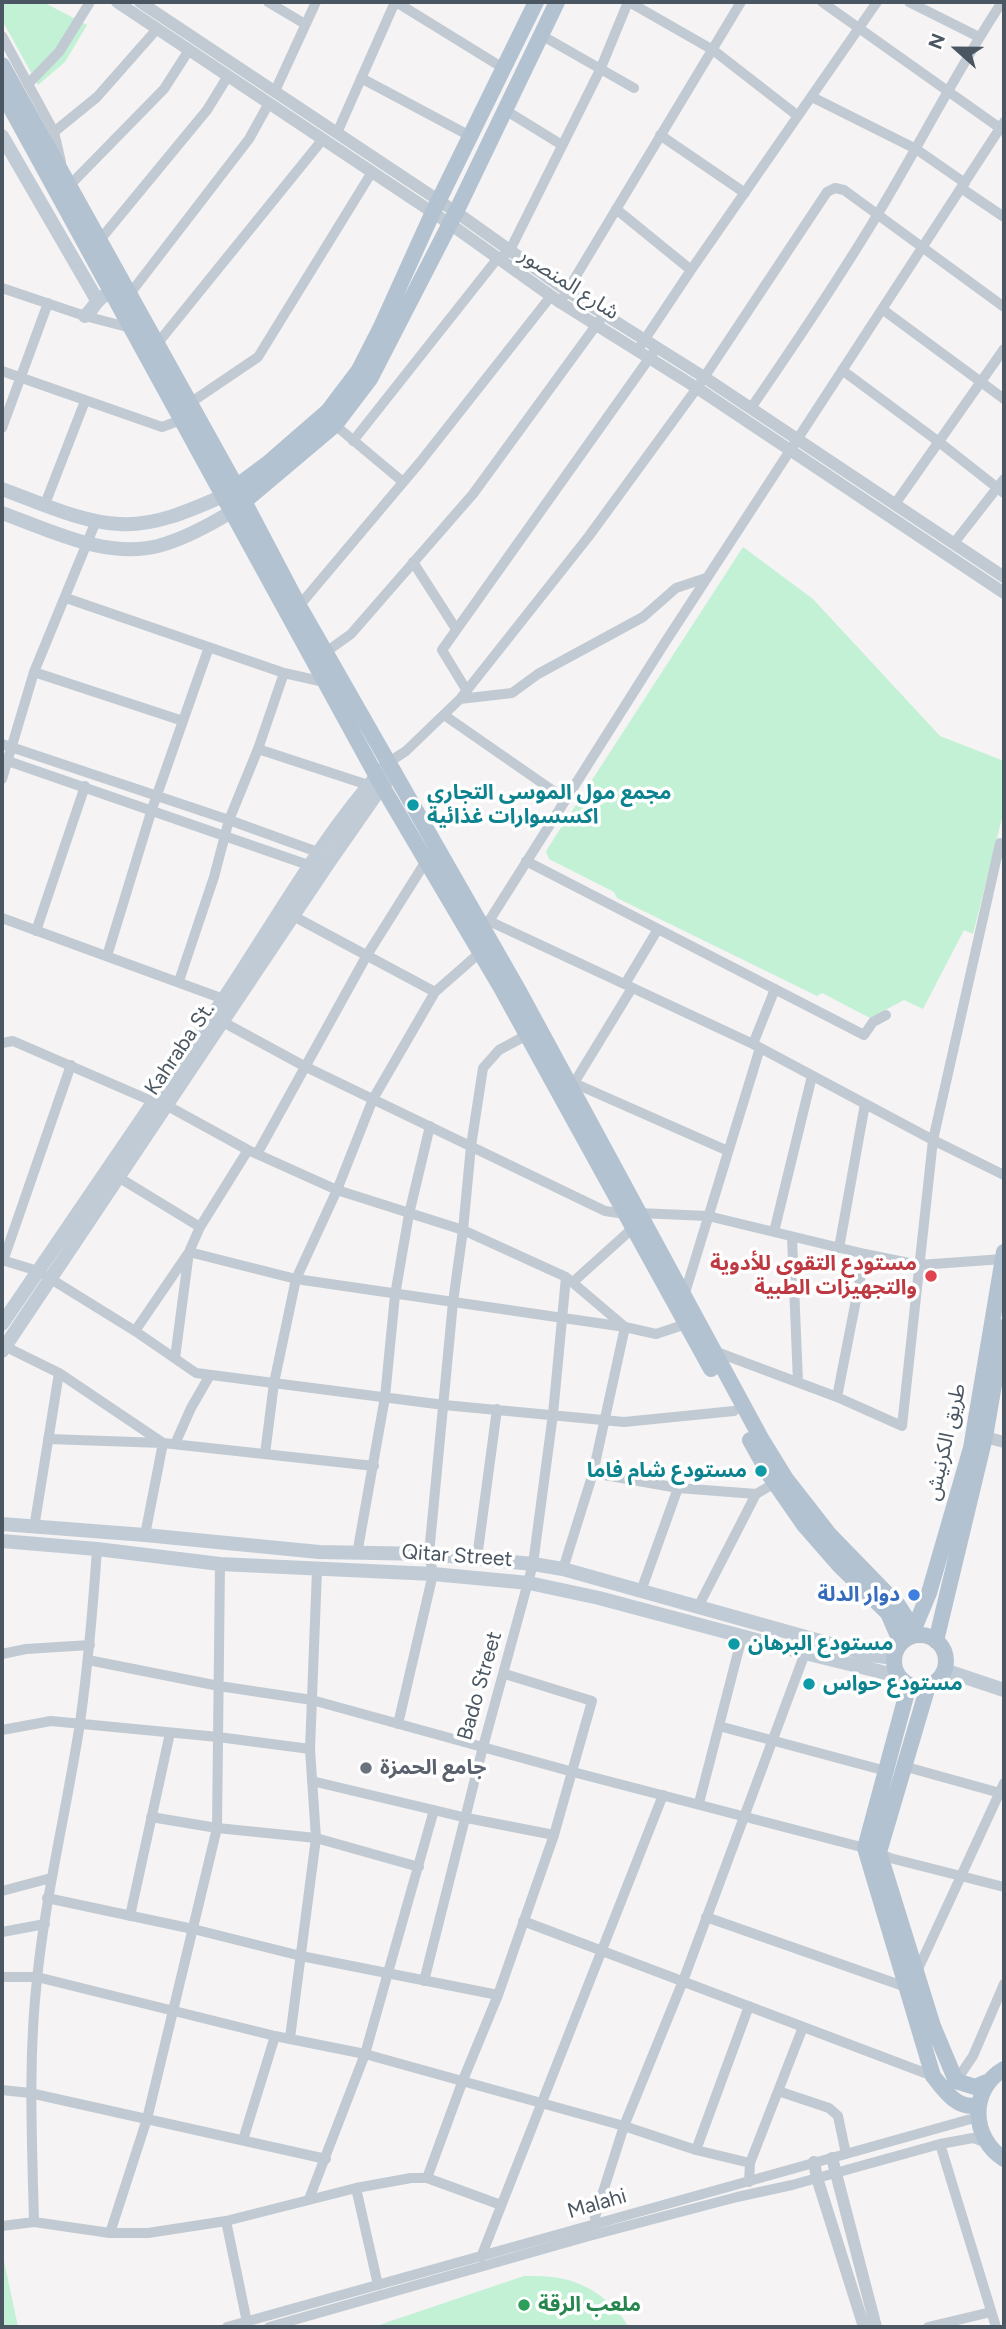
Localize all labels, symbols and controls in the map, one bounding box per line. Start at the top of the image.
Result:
north arrow [922,14,992,84]
text: N [924,30,950,52]
street label: شارع المنصور [515,243,623,325]
place label: مجمع مول الموسى التجاري اكسسوارات غذائية [427,780,671,830]
marker: مجمع مول الموسى التجاري اكسسوارات غذائية [405,797,421,813]
street label: Kahraba St. [140,998,220,1100]
place label: مستودع التقوى للأدوية والتجهيزات الطبية [710,1251,917,1301]
marker: مستودع التقوى للأدوية والتجهيزات الطبية [923,1268,939,1284]
street label: طريق الكرنيش [920,1381,972,1503]
place label: مستودع شام فاما [587,1458,747,1484]
marker: مستودع شام فاما [753,1463,769,1479]
street label: Qitar Street [401,1540,513,1572]
place label: دوار الدلة [817,1582,900,1608]
marker: دوار الدلة [906,1587,922,1603]
street label: Bado Street [452,1629,508,1743]
place label: مستودع البرهان [748,1631,893,1657]
marker: مستودع البرهان [726,1636,742,1652]
place label: مستودع حواس [823,1671,963,1697]
marker: مستودع حواس [801,1676,817,1692]
place label: جامع الحمزة [380,1755,486,1781]
marker: جامع الحمزة [358,1760,374,1776]
street label: Malahi [564,2184,630,2224]
place label: ملعب الرقة [538,2292,641,2318]
marker: ملعب الرقة [516,2297,532,2313]

